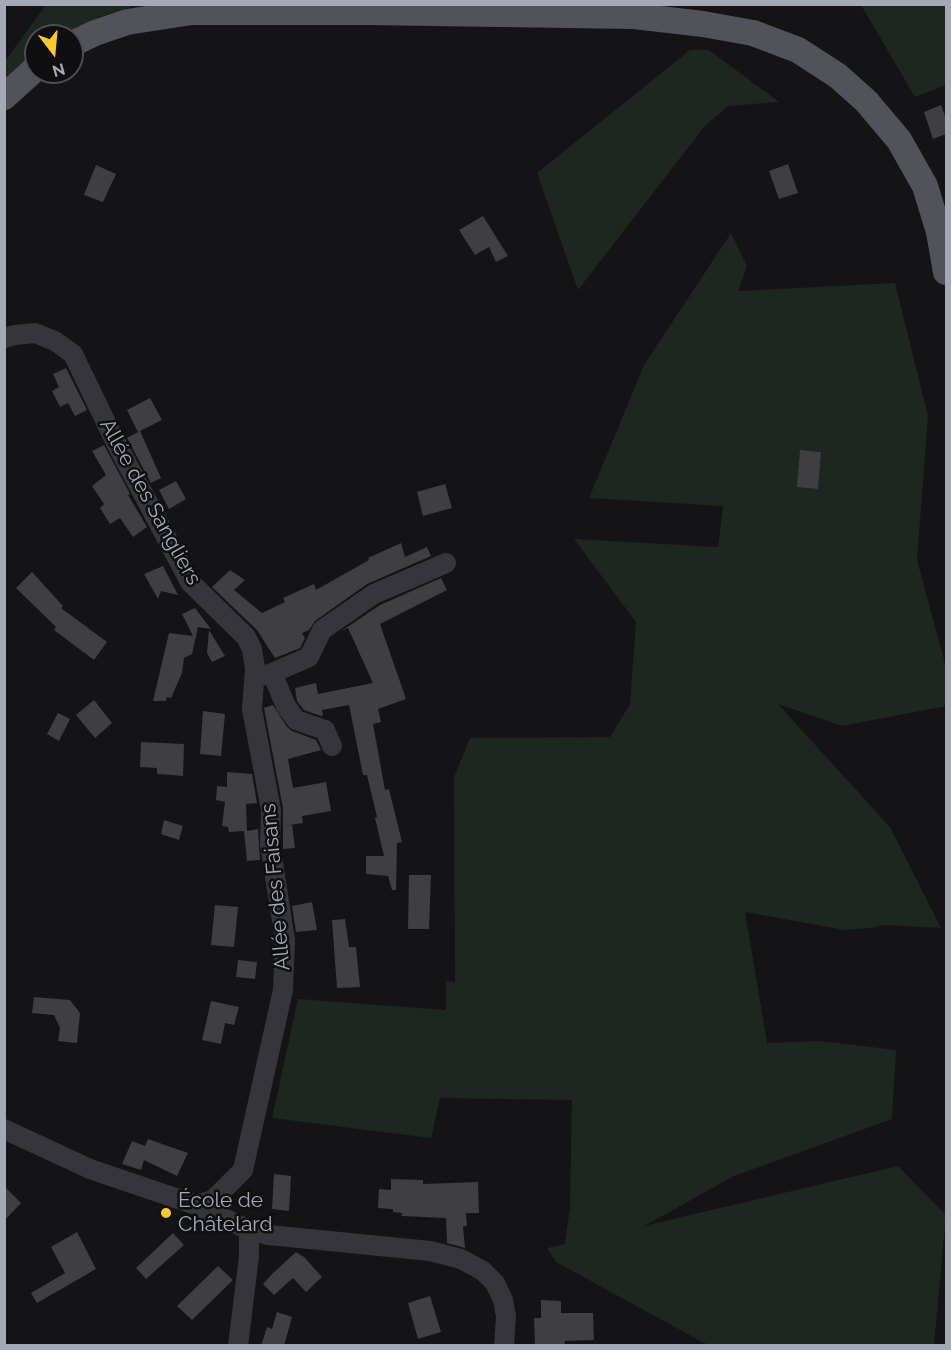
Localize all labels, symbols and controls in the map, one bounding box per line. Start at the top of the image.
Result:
north arrow [24,24,84,84]
text: N [50,59,67,81]
street label: Allée des Sangliers [94,415,206,589]
street label: Allée des Faisans [256,802,296,972]
place label: École de Châtelard [178,1188,272,1238]
marker: École de Châtelard [159,1206,173,1220]

